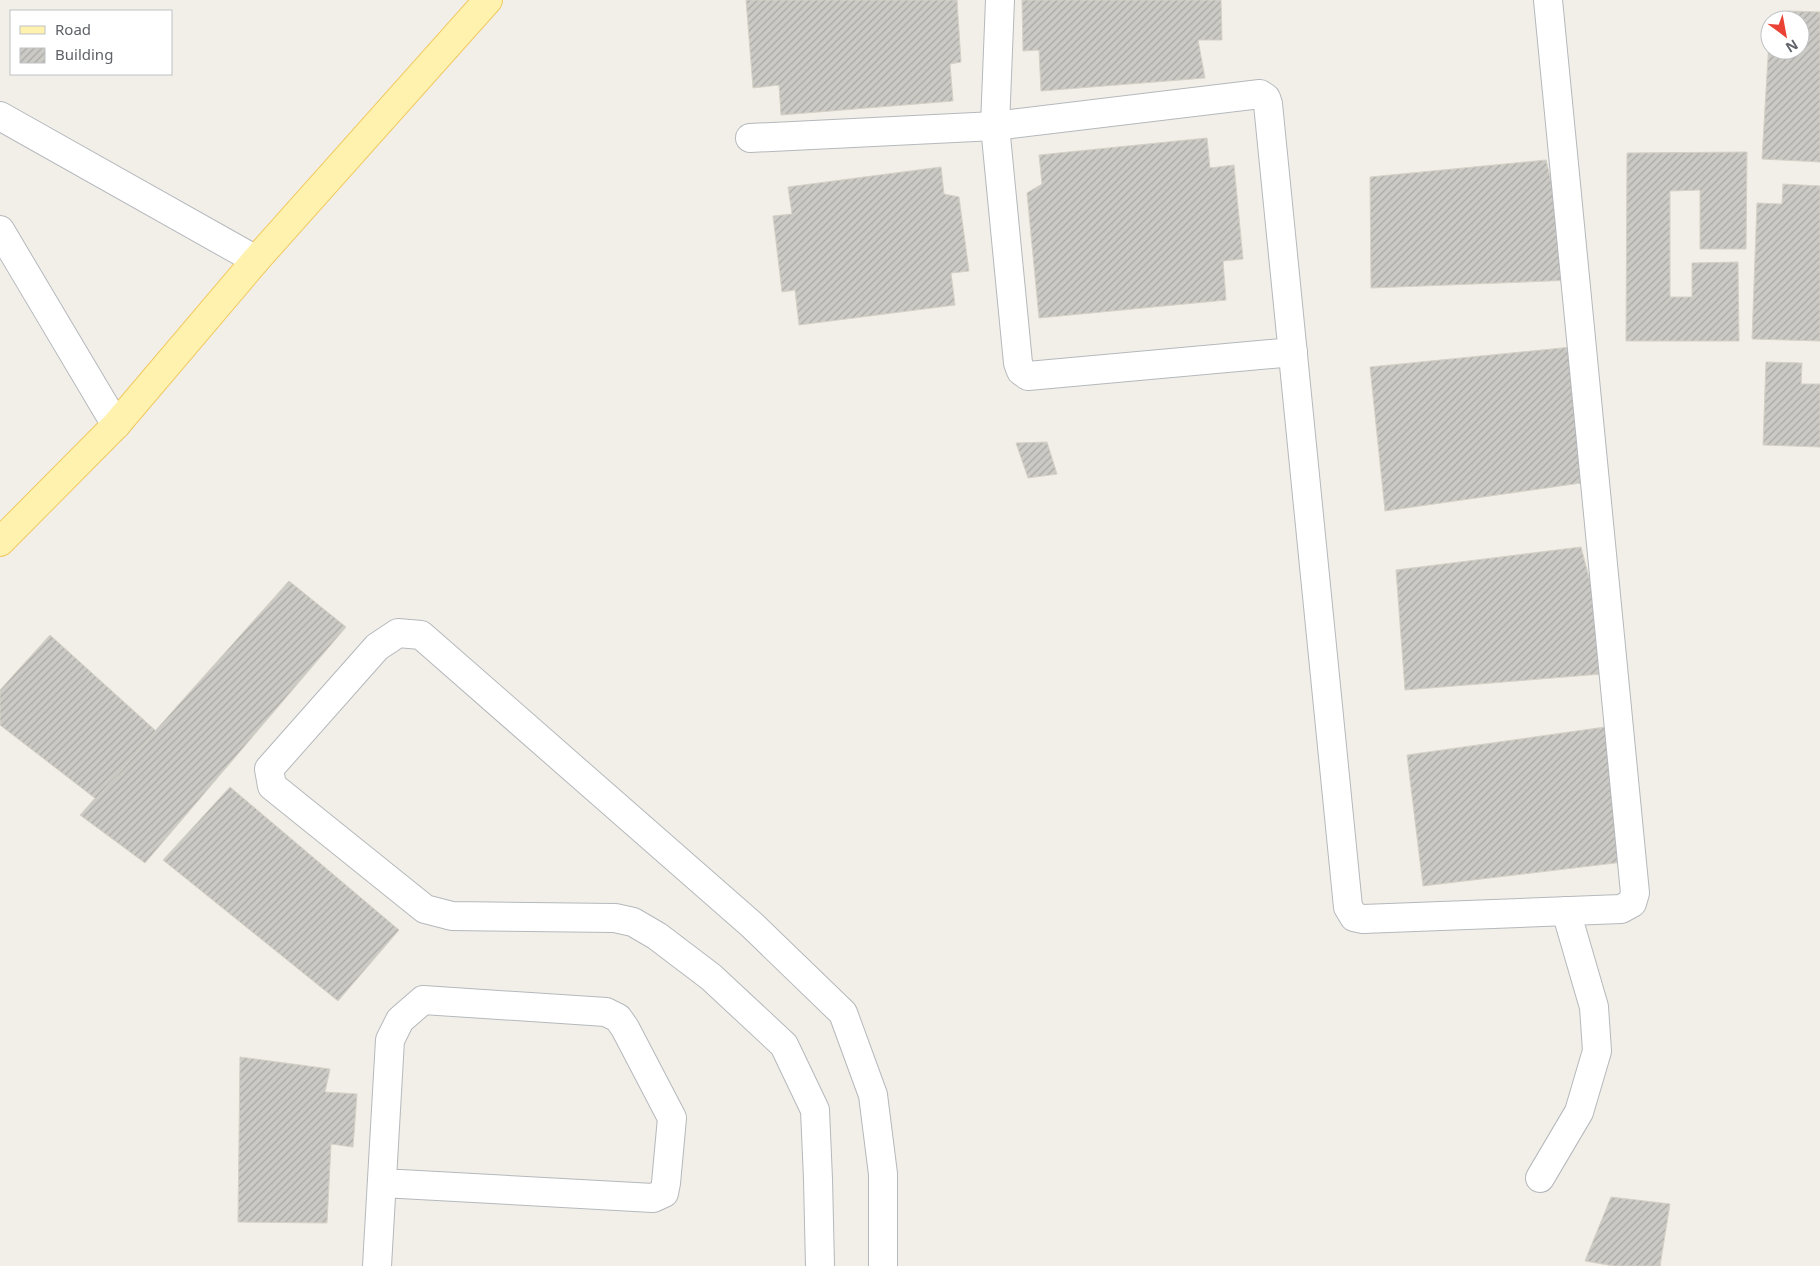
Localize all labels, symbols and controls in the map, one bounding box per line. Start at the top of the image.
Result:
legend [10,10,172,75]
north arrow [1760,10,1810,60]
text: Road [55,19,91,39]
text: N [1782,35,1802,58]
text: Building [55,44,113,64]

